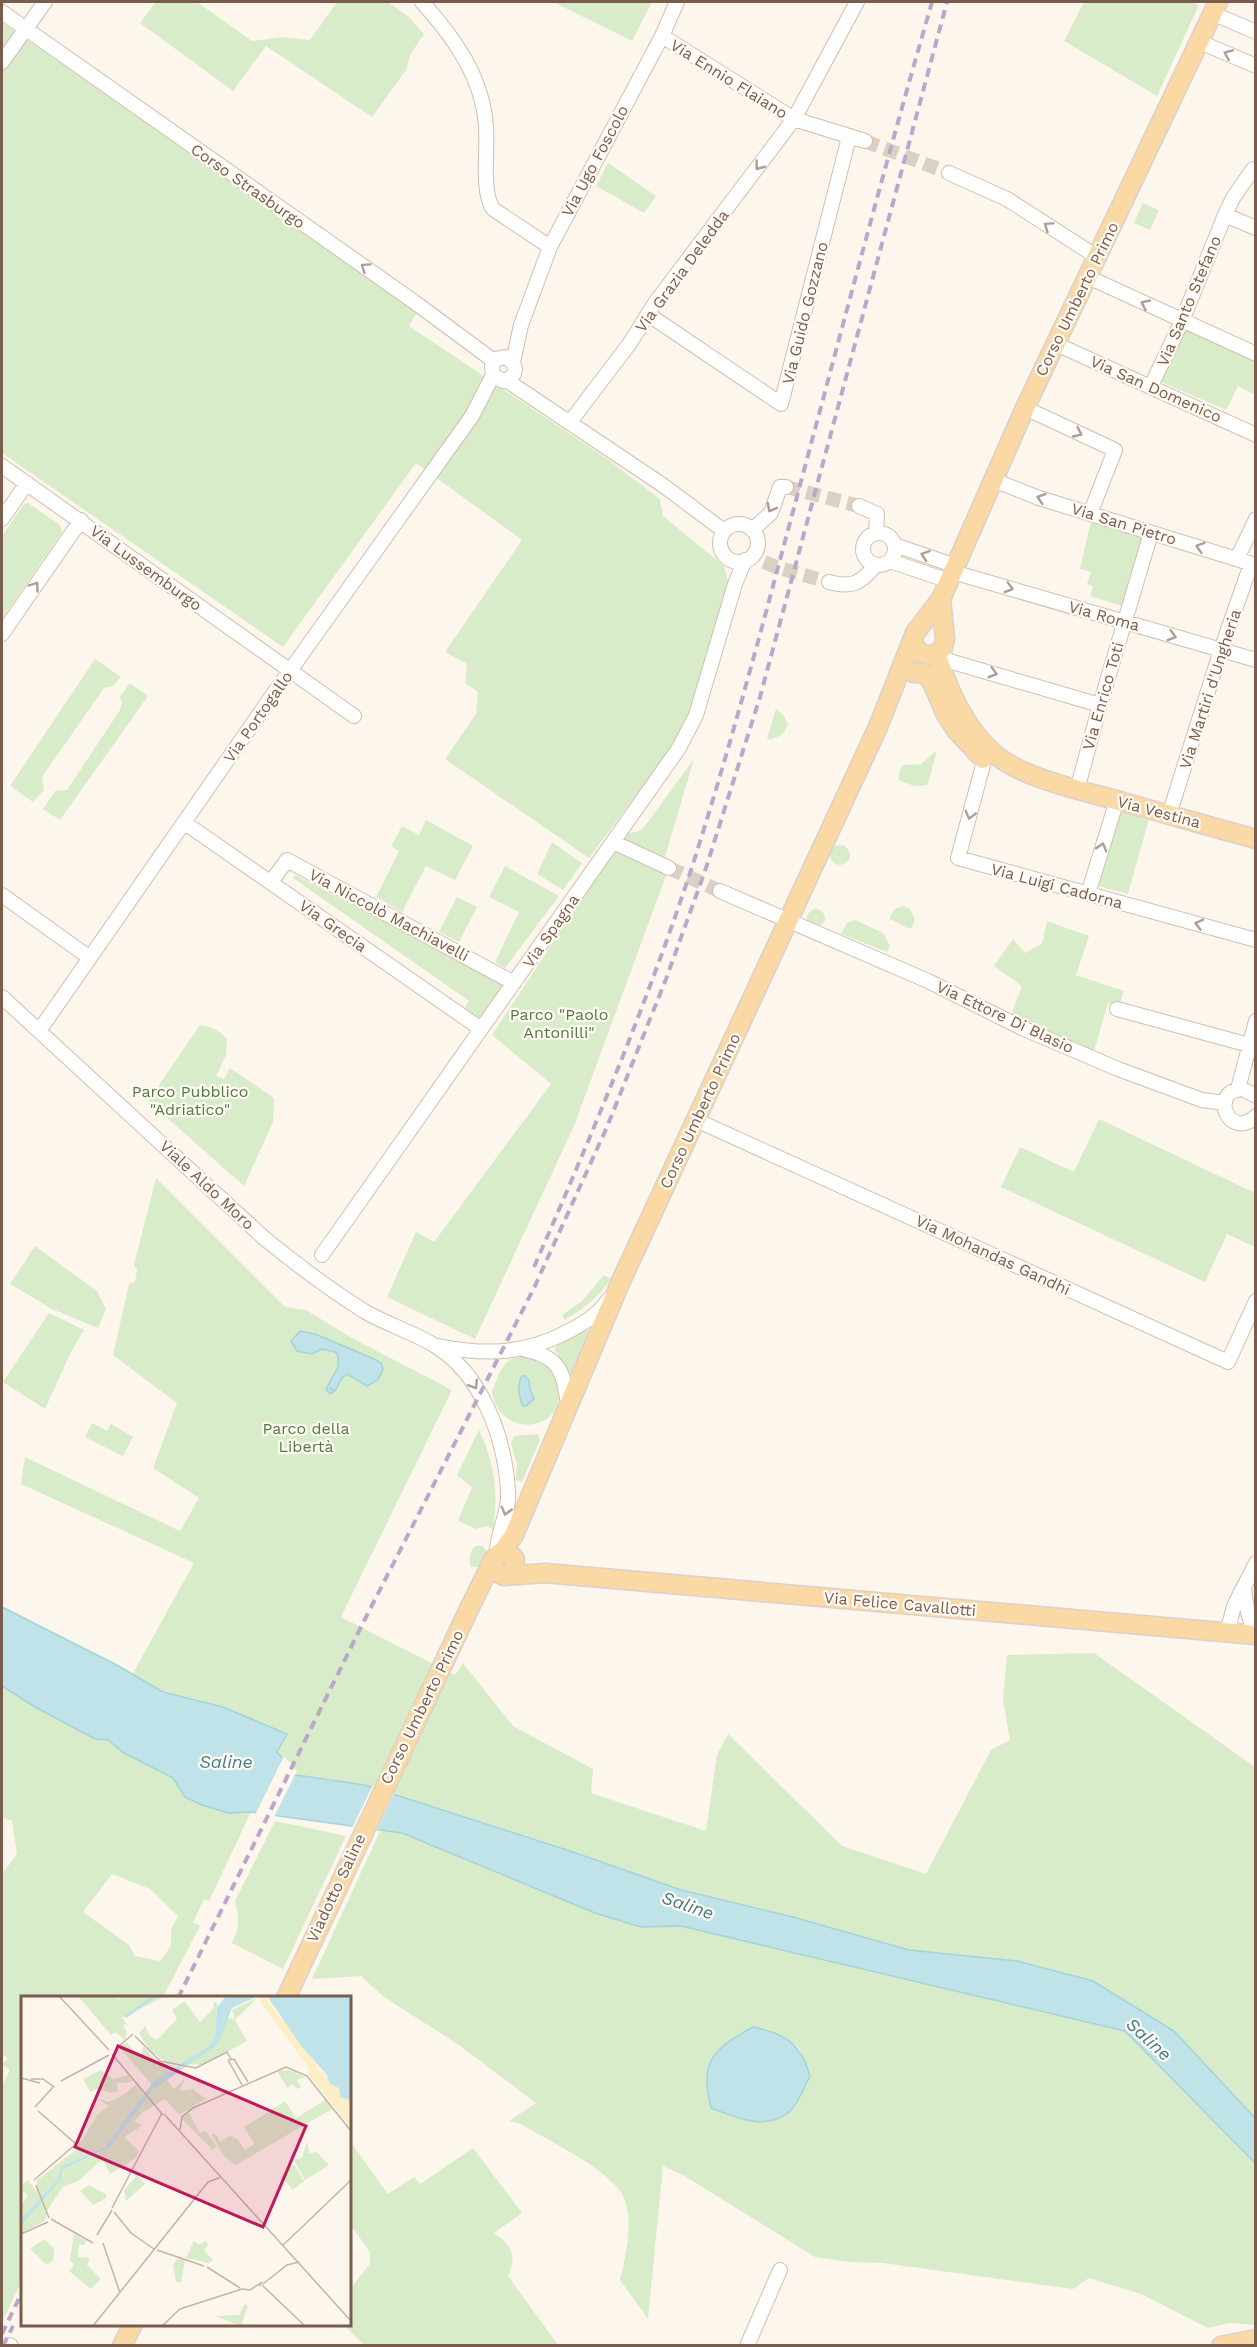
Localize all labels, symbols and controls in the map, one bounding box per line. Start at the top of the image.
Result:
street label: Via Ennio Flaiano [667,35,791,123]
one-way arrow [1223,49,1234,61]
street label: Via Ugo Foscolo [558,102,632,220]
street label: Corso Strasburgo [187,139,309,233]
one-way arrow [755,160,766,171]
street label: Via Grazia Deledda [631,206,733,336]
street label: Corso Umberto Primo [1031,219,1123,379]
one-way arrow [1043,222,1054,233]
street label: Via Santo Stefano [1153,233,1225,369]
street label: Via Guido Gozzano [778,240,832,386]
one-way arrow [360,263,371,274]
one-way arrow [1140,299,1151,311]
street label: Via San Domenico [1087,352,1225,426]
one-way arrow [1071,425,1082,437]
one-way arrow [1036,493,1047,505]
street label: Via San Pietro [1069,499,1179,549]
one-way arrow [767,502,778,512]
street label: Via Lussemburgo [86,521,206,615]
one-way arrow [1195,542,1206,554]
one-way arrow [920,550,931,563]
one-way arrow [28,581,39,592]
one-way arrow [1003,581,1014,593]
street label: Via Roma [1066,597,1142,635]
street label: Via Martiri d'Ungheria [1175,607,1245,771]
one-way arrow [1166,629,1177,641]
street label: Via Enrico Toti [1078,640,1128,752]
one-way arrow [987,666,997,678]
street label: Via Portogallo [219,668,297,766]
street label: Via Vestina [1115,792,1203,832]
one-way arrow [964,810,977,820]
one-way arrow [1095,842,1107,853]
street label: Via Luigi Cadorna [989,859,1125,913]
street label: Via Niccolò Machiavelli [306,865,472,965]
street label: Via Spagna [519,891,583,971]
street label: Via Grecia [296,896,370,956]
one-way arrow [1194,919,1204,932]
street label: Via Ettore Di Blasio [933,977,1077,1057]
park label: Parco "Paolo Antonilli" [510,1005,608,1042]
street label: Corso Umberto Primo [656,1030,744,1192]
park label: Parco Pubblico "Adriatico" [132,1082,248,1119]
street label: Viale Aldo Moro [156,1136,258,1234]
street label: Via Mohandas Gandhi [913,1211,1073,1299]
one-way arrow [466,1379,478,1389]
park label: Parco della Libertà [262,1419,350,1456]
one-way arrow [500,1506,513,1516]
street label: Via Felice Cavallotti [823,1588,977,1620]
street label: Corso Umberto Primo [376,1627,468,1787]
water label: Saline [199,1751,253,1772]
street label: Viadotto Saline [302,1830,370,1946]
water label: Saline [659,1886,717,1924]
inset map [21,1996,351,2326]
water label: Saline [1122,2013,1176,2065]

